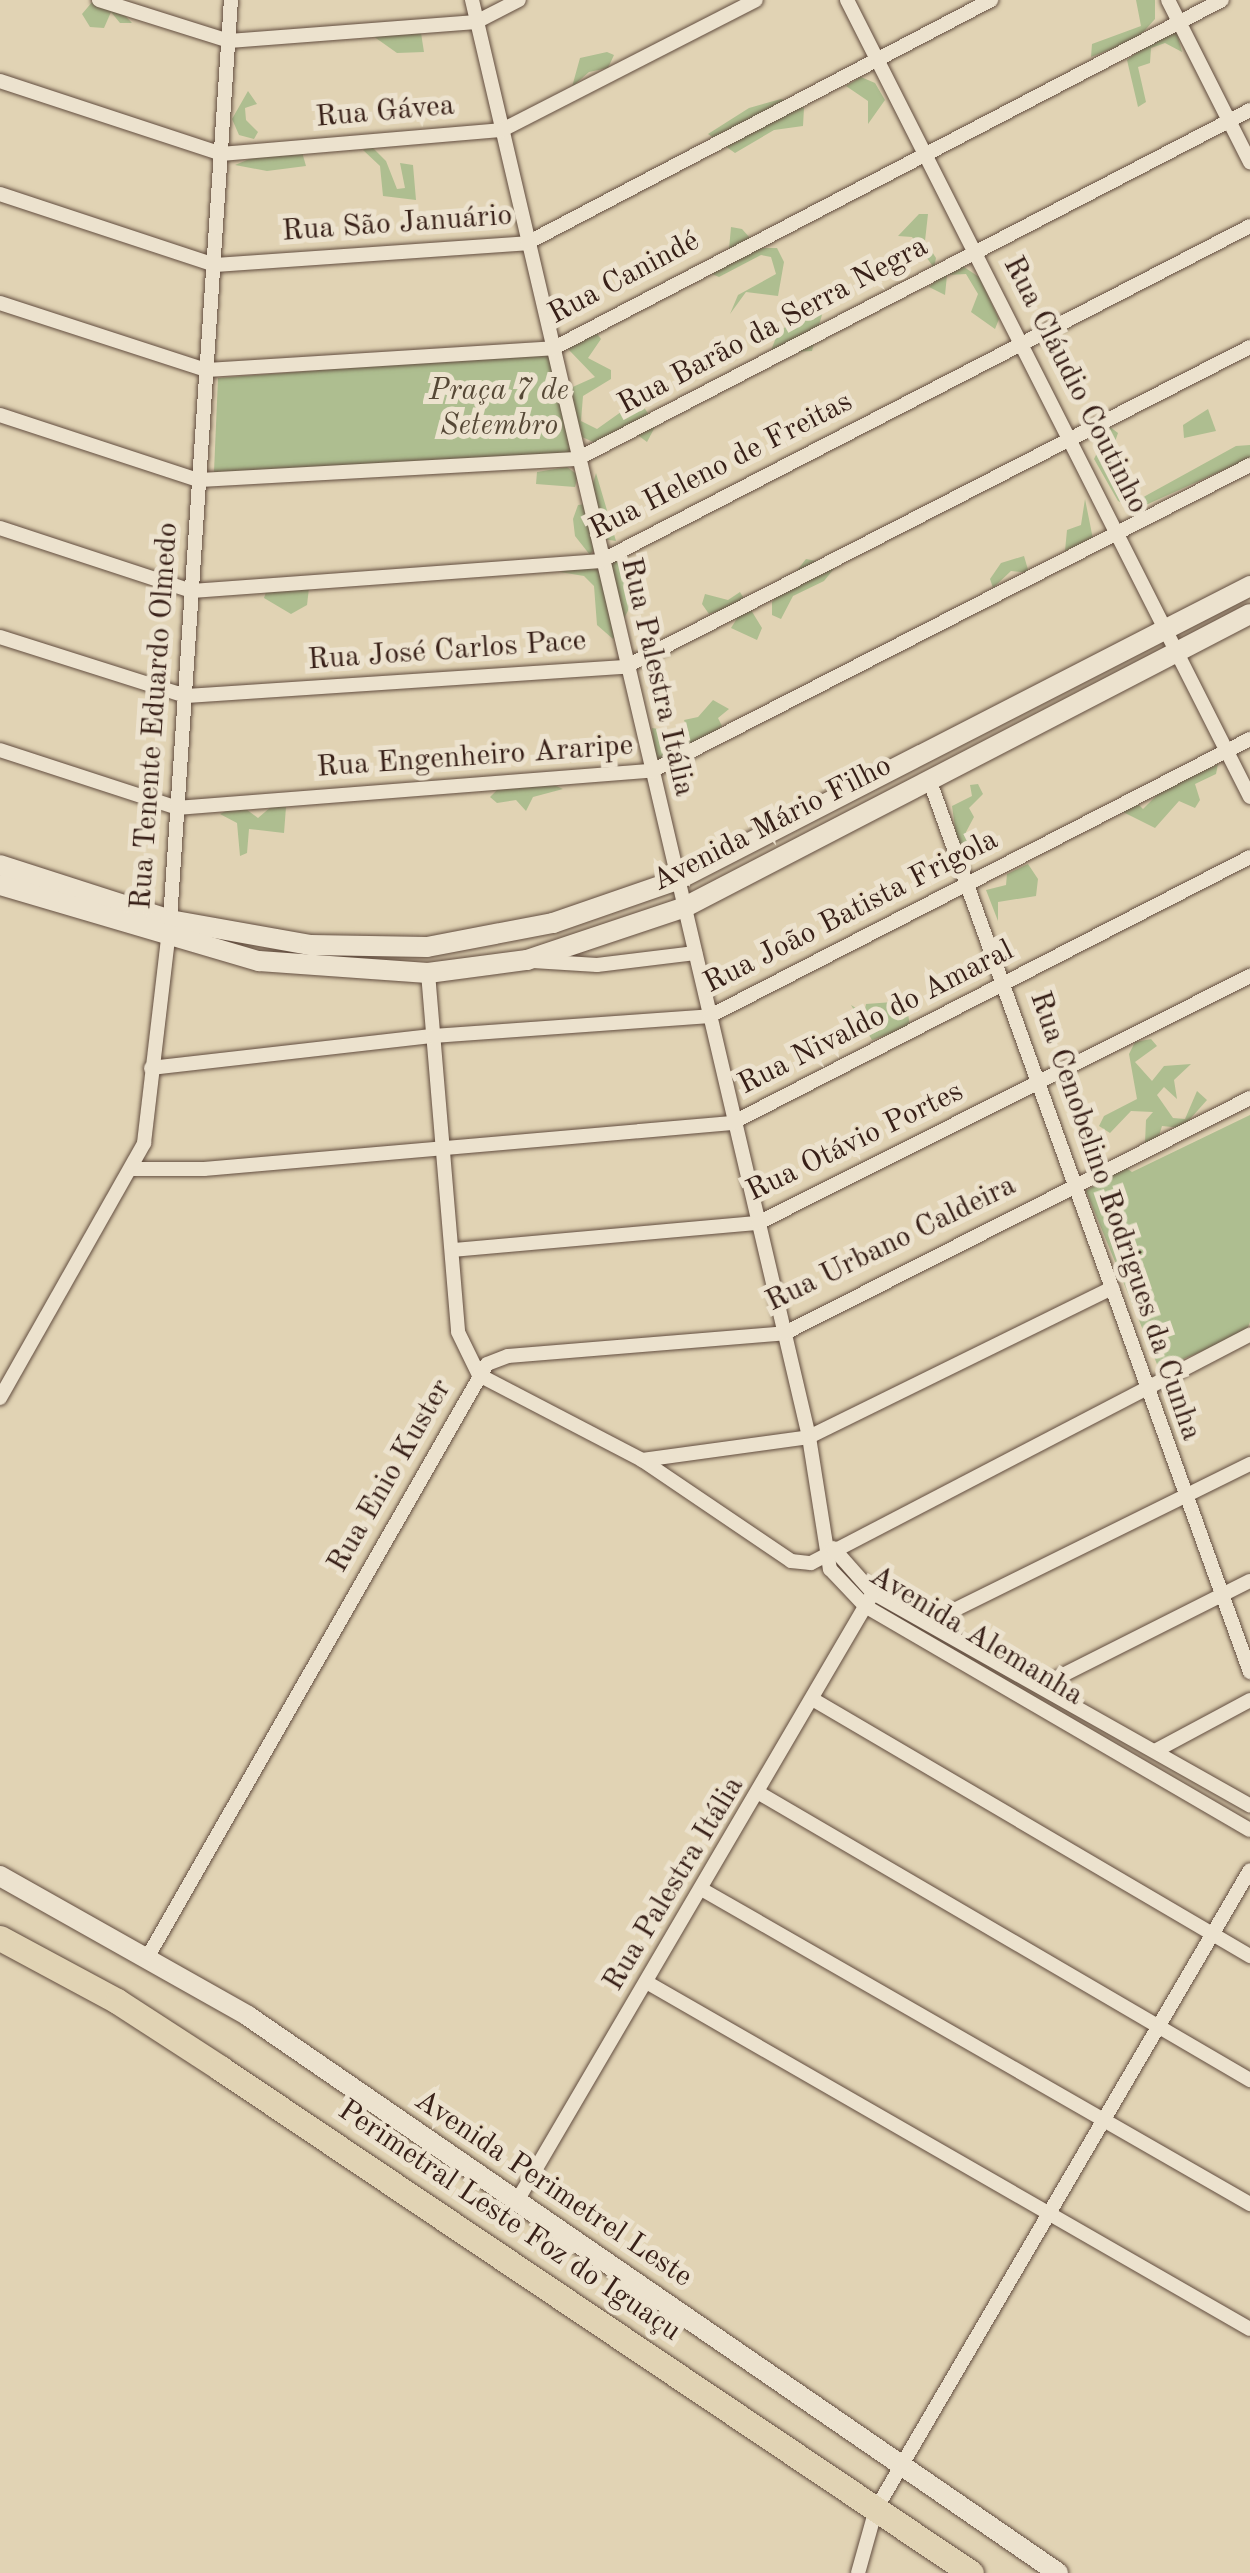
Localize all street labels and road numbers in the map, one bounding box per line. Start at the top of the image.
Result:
street label: Rua Gávea [314,88,456,136]
street label: Rua São Januário [281,198,513,250]
street label: Rua Canindé [542,223,706,333]
street label: Rua Barão da Serra Negra [612,229,934,423]
street label: Rua Cláudio Coutinho [995,250,1155,520]
street label: Rua Heleno de Freitas [584,384,858,548]
street label: Rua Tenente Eduardo Olmedo [123,521,187,911]
street label: Rua Palestra Itália [612,554,702,800]
street label: Rua José Carlos Pace [306,623,588,679]
street label: Rua Engenheiro Araripe [315,728,635,786]
street label: Avenida Mário Filho [646,748,898,900]
street label: Rua João Batista Frigola [698,822,1004,1002]
street label: Rua Nivaldo do Amaral [732,933,1020,1103]
street label: Rua Cenobelino Rodrigues da Cunha [1021,987,1209,1445]
street label: Rua Otávio Portes [741,1074,969,1210]
street label: Rua Urbano Caldeira [760,1168,1022,1320]
street label: Rua Enio Kuster [320,1373,460,1579]
street label: Avenida Alemanha [862,1558,1090,1714]
street label: Rua Palestra Itália [596,1770,752,1998]
street label: Avenida Perimetrel Leste [407,2083,699,2295]
street label: Perimetral Leste Foz do Iguaçu [331,2093,687,2349]

